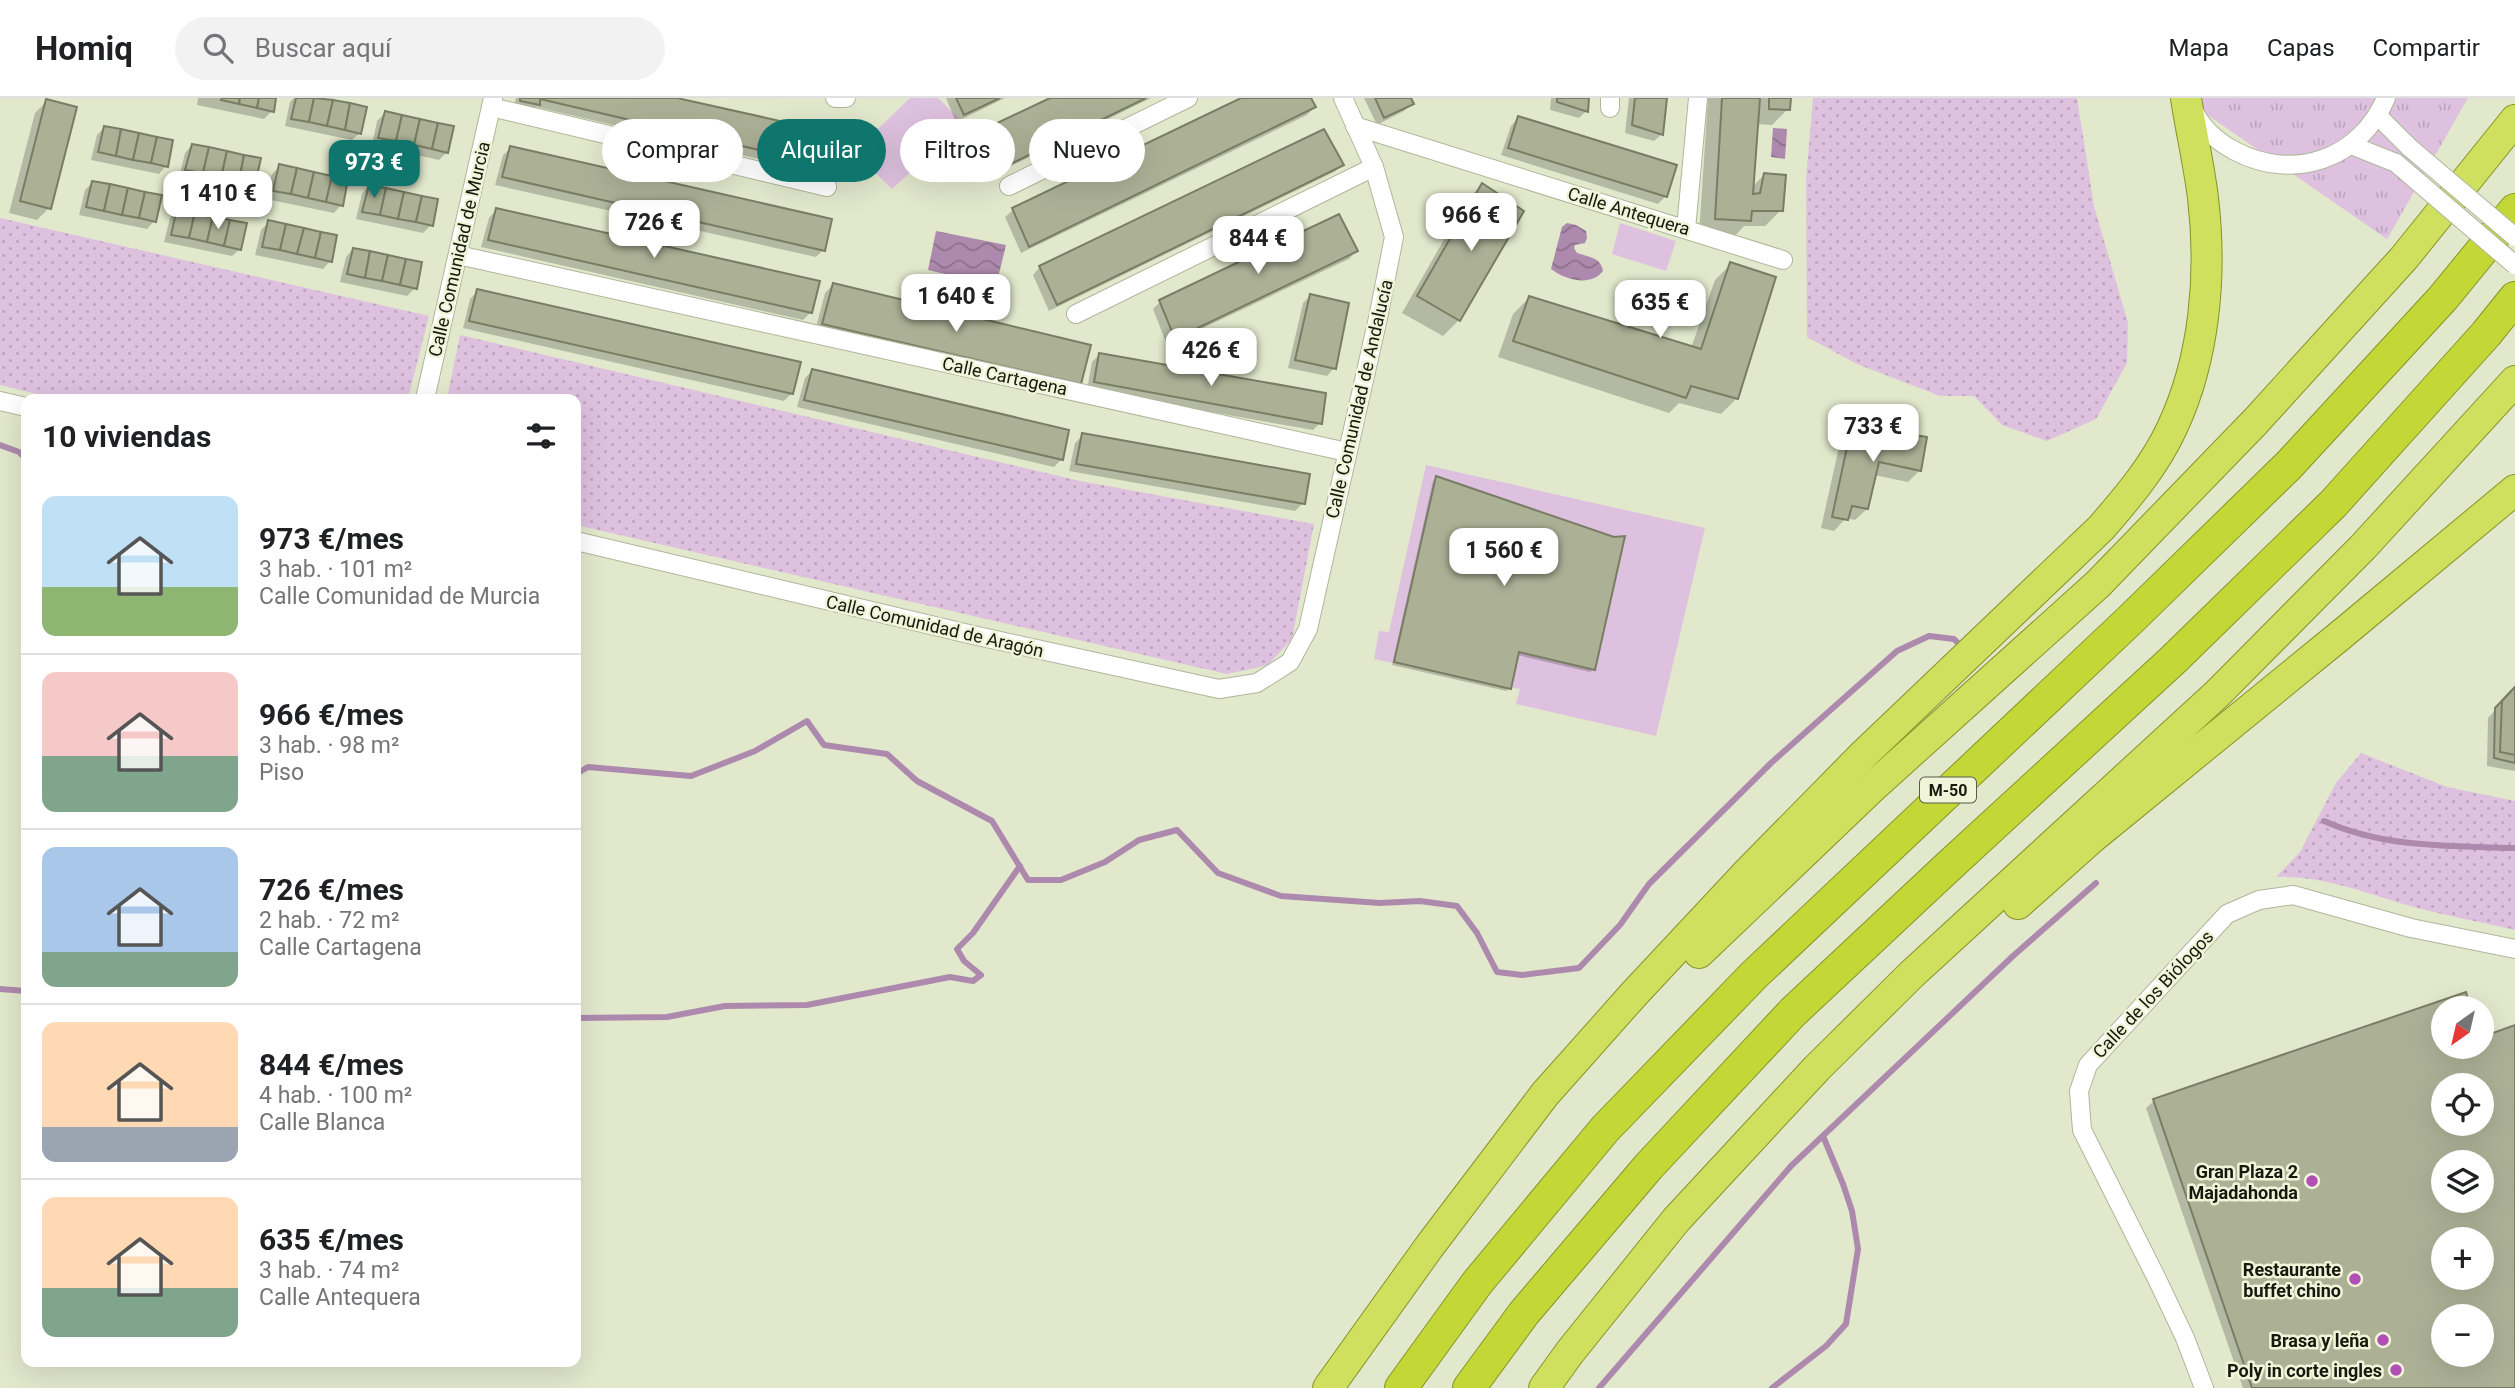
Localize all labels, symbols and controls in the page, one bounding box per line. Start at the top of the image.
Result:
search box [175,17,665,80]
text: Homiq [35,29,133,68]
icon: search [199,29,237,67]
text: Buscar aquí [255,33,392,63]
text: Mapa [2168,34,2229,62]
text: Capas [2267,34,2335,62]
text: Compartir [2373,34,2480,62]
chip: Comprar [602,119,743,182]
chip: Alquilar [757,119,886,182]
chip: Filtros [900,119,1015,182]
chip: Nuevo [1029,119,1145,182]
street label: Calle Comunidad de Murcia [424,139,494,359]
pin: 973 € [325,140,423,200]
text: 973 € [345,149,403,176]
pin: 1 410 € [153,172,283,231]
text: 1 410 € [179,180,257,207]
street label: Calle Antequera [1565,182,1693,240]
pin: 966 € [1422,194,1520,253]
pin: 726 € [605,200,703,260]
text: 966 € [1442,202,1500,229]
text: 726 € [625,209,683,236]
pin: 844 € [1209,216,1307,276]
text: 844 € [1229,225,1287,252]
pin: 1 640 € [891,274,1021,334]
street label: Calle Comunidad de Andalucía [1321,277,1397,521]
pin: 635 € [1611,280,1709,340]
text: 1 640 € [917,283,995,310]
text: 635 € [1631,289,1689,316]
pin: 426 € [1162,328,1260,388]
text: 426 € [1182,337,1240,364]
street label: Calle Cartagena [941,352,1069,400]
pin: 733 € [1824,404,1922,464]
text: 733 € [1844,413,1902,440]
icon: filters [522,417,560,455]
text: 10 viviendas [42,419,212,454]
text: 973 €/mes [259,521,404,556]
icon: home [98,524,182,608]
pin: 1 560 € [1439,528,1569,588]
text: 1 560 € [1465,537,1543,564]
text: 3 hab. · 101 m² [259,556,412,583]
text: Calle Comunidad de Murcia [259,583,540,610]
street label: Calle Comunidad de Aragón [824,591,1046,661]
text: 966 €/mes [259,697,404,732]
icon: home [98,700,182,784]
text: 3 hab. · 98 m² [259,732,399,759]
text: Piso [259,759,304,786]
road number: M-50 [1920,778,1976,803]
text: 726 €/mes [259,872,404,907]
icon: home [98,875,182,959]
text: 2 hab. · 72 m² [259,907,399,934]
street label: Calle de los Biólogos [2088,926,2218,1062]
text: Calle Cartagena [259,934,422,961]
north arrow [2431,996,2494,1059]
map controls [2431,996,2494,1367]
text: 844 €/mes [259,1047,404,1082]
icon: home [98,1050,182,1134]
button: locate [2431,1073,2494,1136]
text: 4 hab. · 100 m² [259,1082,412,1109]
text: Calle Blanca [259,1109,385,1136]
button: layers [2431,1150,2494,1213]
place label: Gran Plaza 2 Majadahonda [2188,1161,2298,1203]
marker: Gran Plaza 2 Majadahonda [2304,1173,2320,1189]
text: 635 €/mes [259,1222,404,1257]
icon: home [98,1225,182,1309]
button: + [2431,1227,2494,1290]
text: 3 hab. · 74 m² [259,1257,399,1284]
place label: Restaurante buffet chino [2243,1259,2341,1301]
marker: Restaurante buffet chino [2347,1271,2363,1287]
text: Calle Antequera [259,1284,421,1311]
button: − [2431,1304,2494,1367]
place label: Brasa y leña [2270,1330,2369,1351]
marker: Brasa y leña [2375,1332,2391,1348]
place label: Poly in corte ingles [2227,1360,2382,1381]
marker: Poly in corte ingles [2388,1362,2404,1378]

